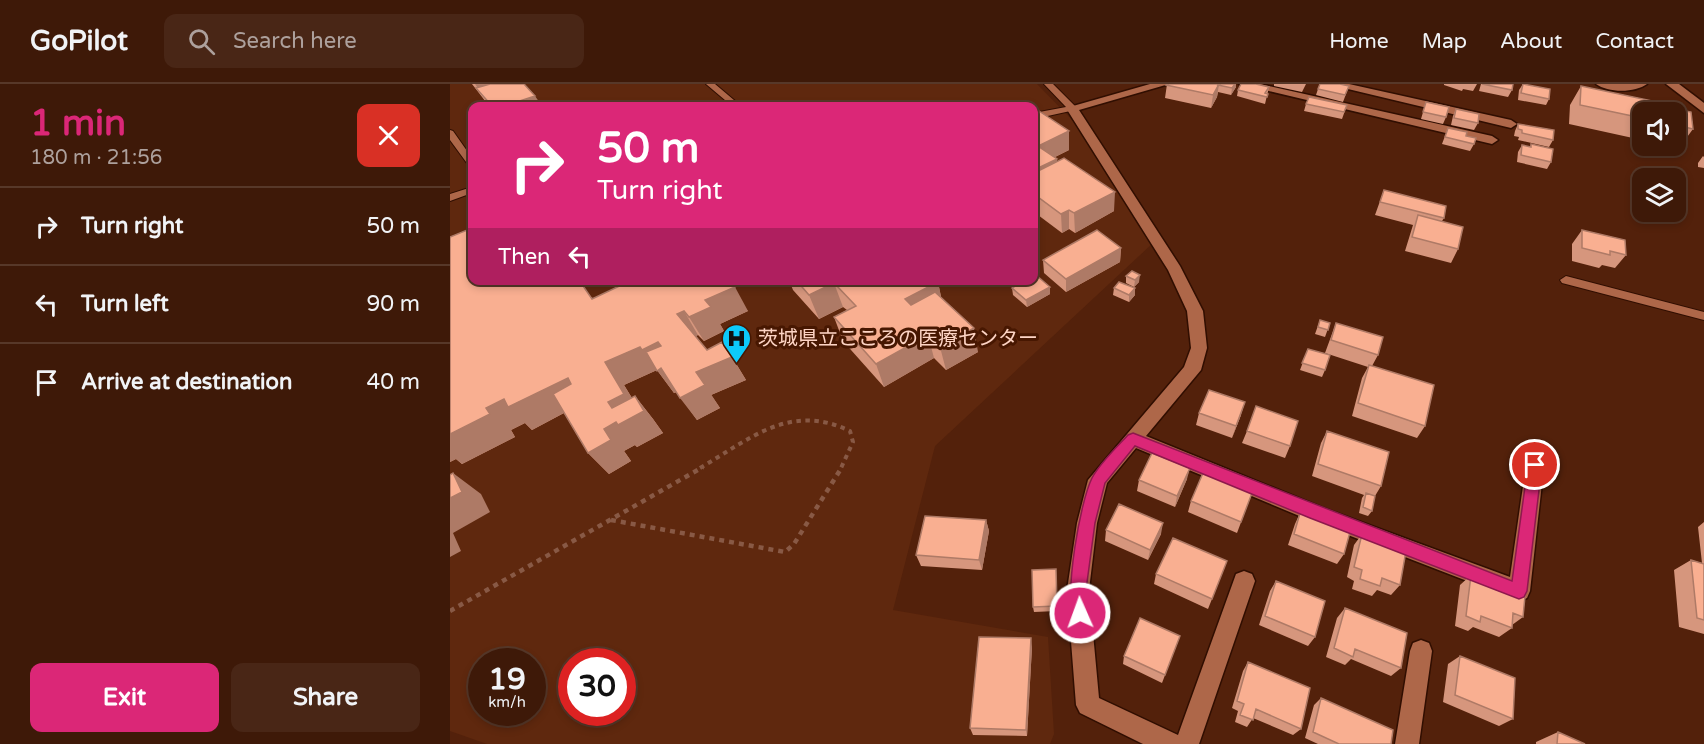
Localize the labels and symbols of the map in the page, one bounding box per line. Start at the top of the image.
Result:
hospital icon: 茨城県立こころの医療センター [721,322,753,364]
place label: 茨城県立こころの医療センター [758,327,1038,351]
pin [1509,439,1560,490]
position arrow [1048,581,1112,645]
speed limit sign: 30 [558,648,636,726]

